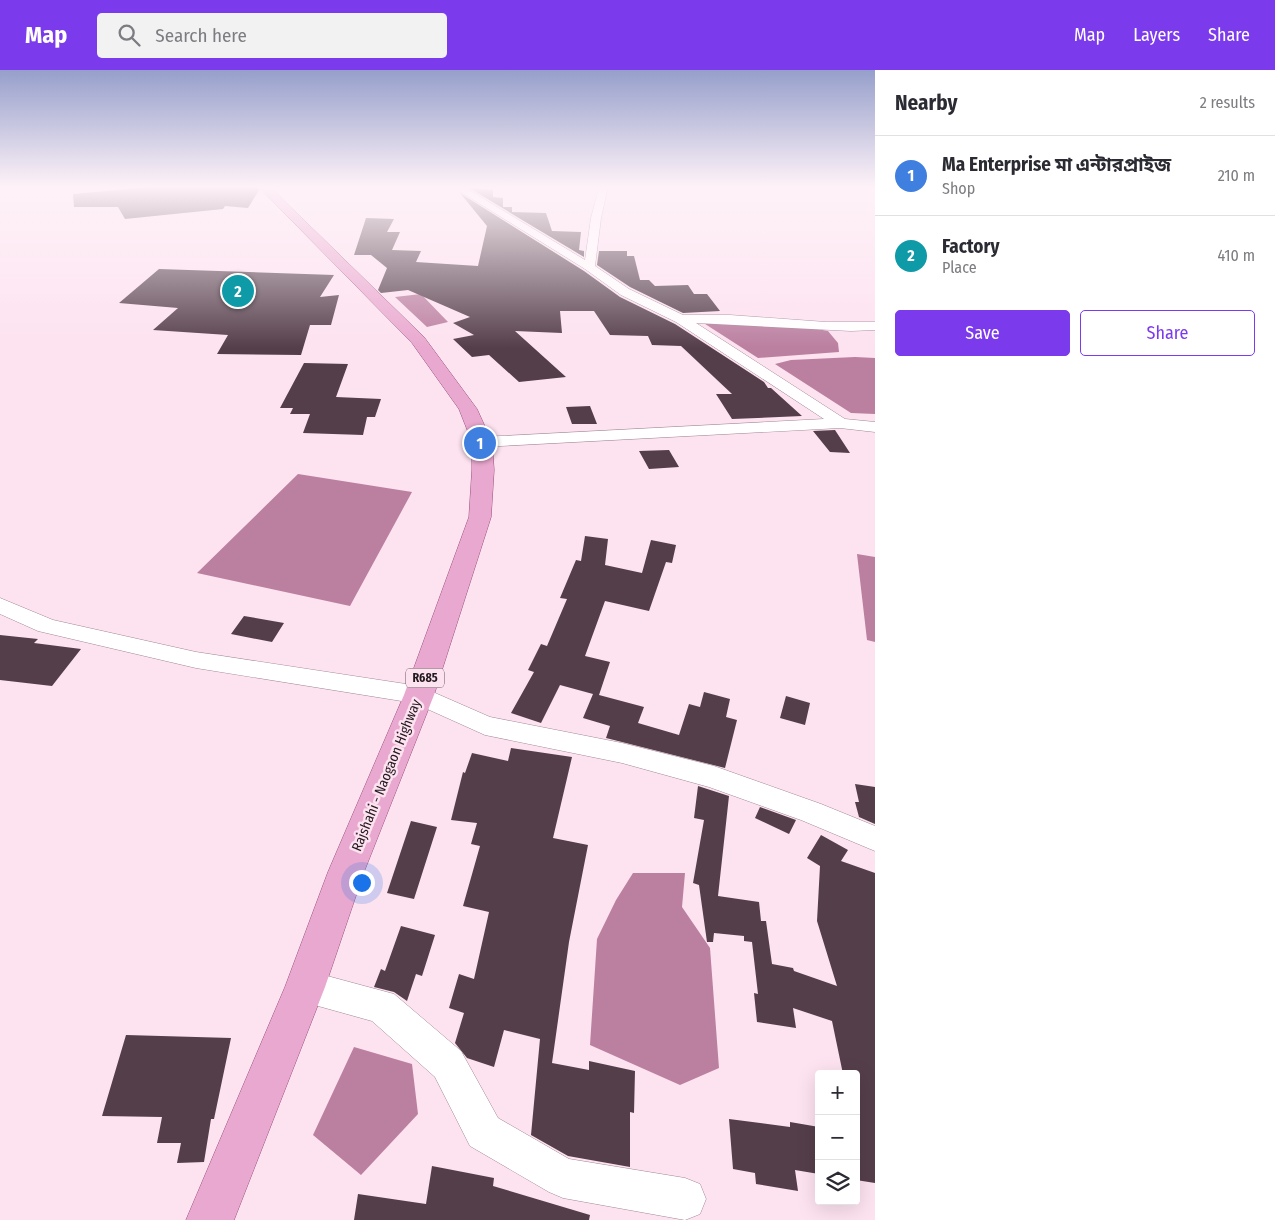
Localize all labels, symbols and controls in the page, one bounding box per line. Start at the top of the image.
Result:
search box [97,13,447,58]
text: Map [25,21,67,49]
icon: search [115,21,143,49]
text: Search here [155,24,247,47]
text: Map [1074,24,1105,46]
text: Layers [1133,24,1180,46]
text: Share [1208,24,1250,46]
text: Nearby [895,90,957,116]
text: 2 results [1200,93,1255,112]
text: Ma Enterprise মা এন্টারপ্রাইজ [942,153,1171,176]
text: 1 [908,166,914,185]
text: 210 m [1218,166,1255,185]
text: Shop [942,179,975,198]
text: Factory [942,235,999,258]
text: 2 [907,246,915,265]
text: 410 m [1217,246,1255,265]
text: Place [942,258,977,277]
pin: 2 [222,272,254,310]
button: Save [895,310,1070,356]
button: Share [1080,310,1255,356]
pin: 1 [464,424,496,462]
road number: R685 [406,668,444,688]
street label: Rajshahi - Naogaon Highway [348,696,425,854]
your location [349,870,375,896]
map controls [815,1070,860,1205]
button: + [815,1070,860,1115]
button: − [815,1115,860,1160]
button: layers [815,1160,860,1205]

